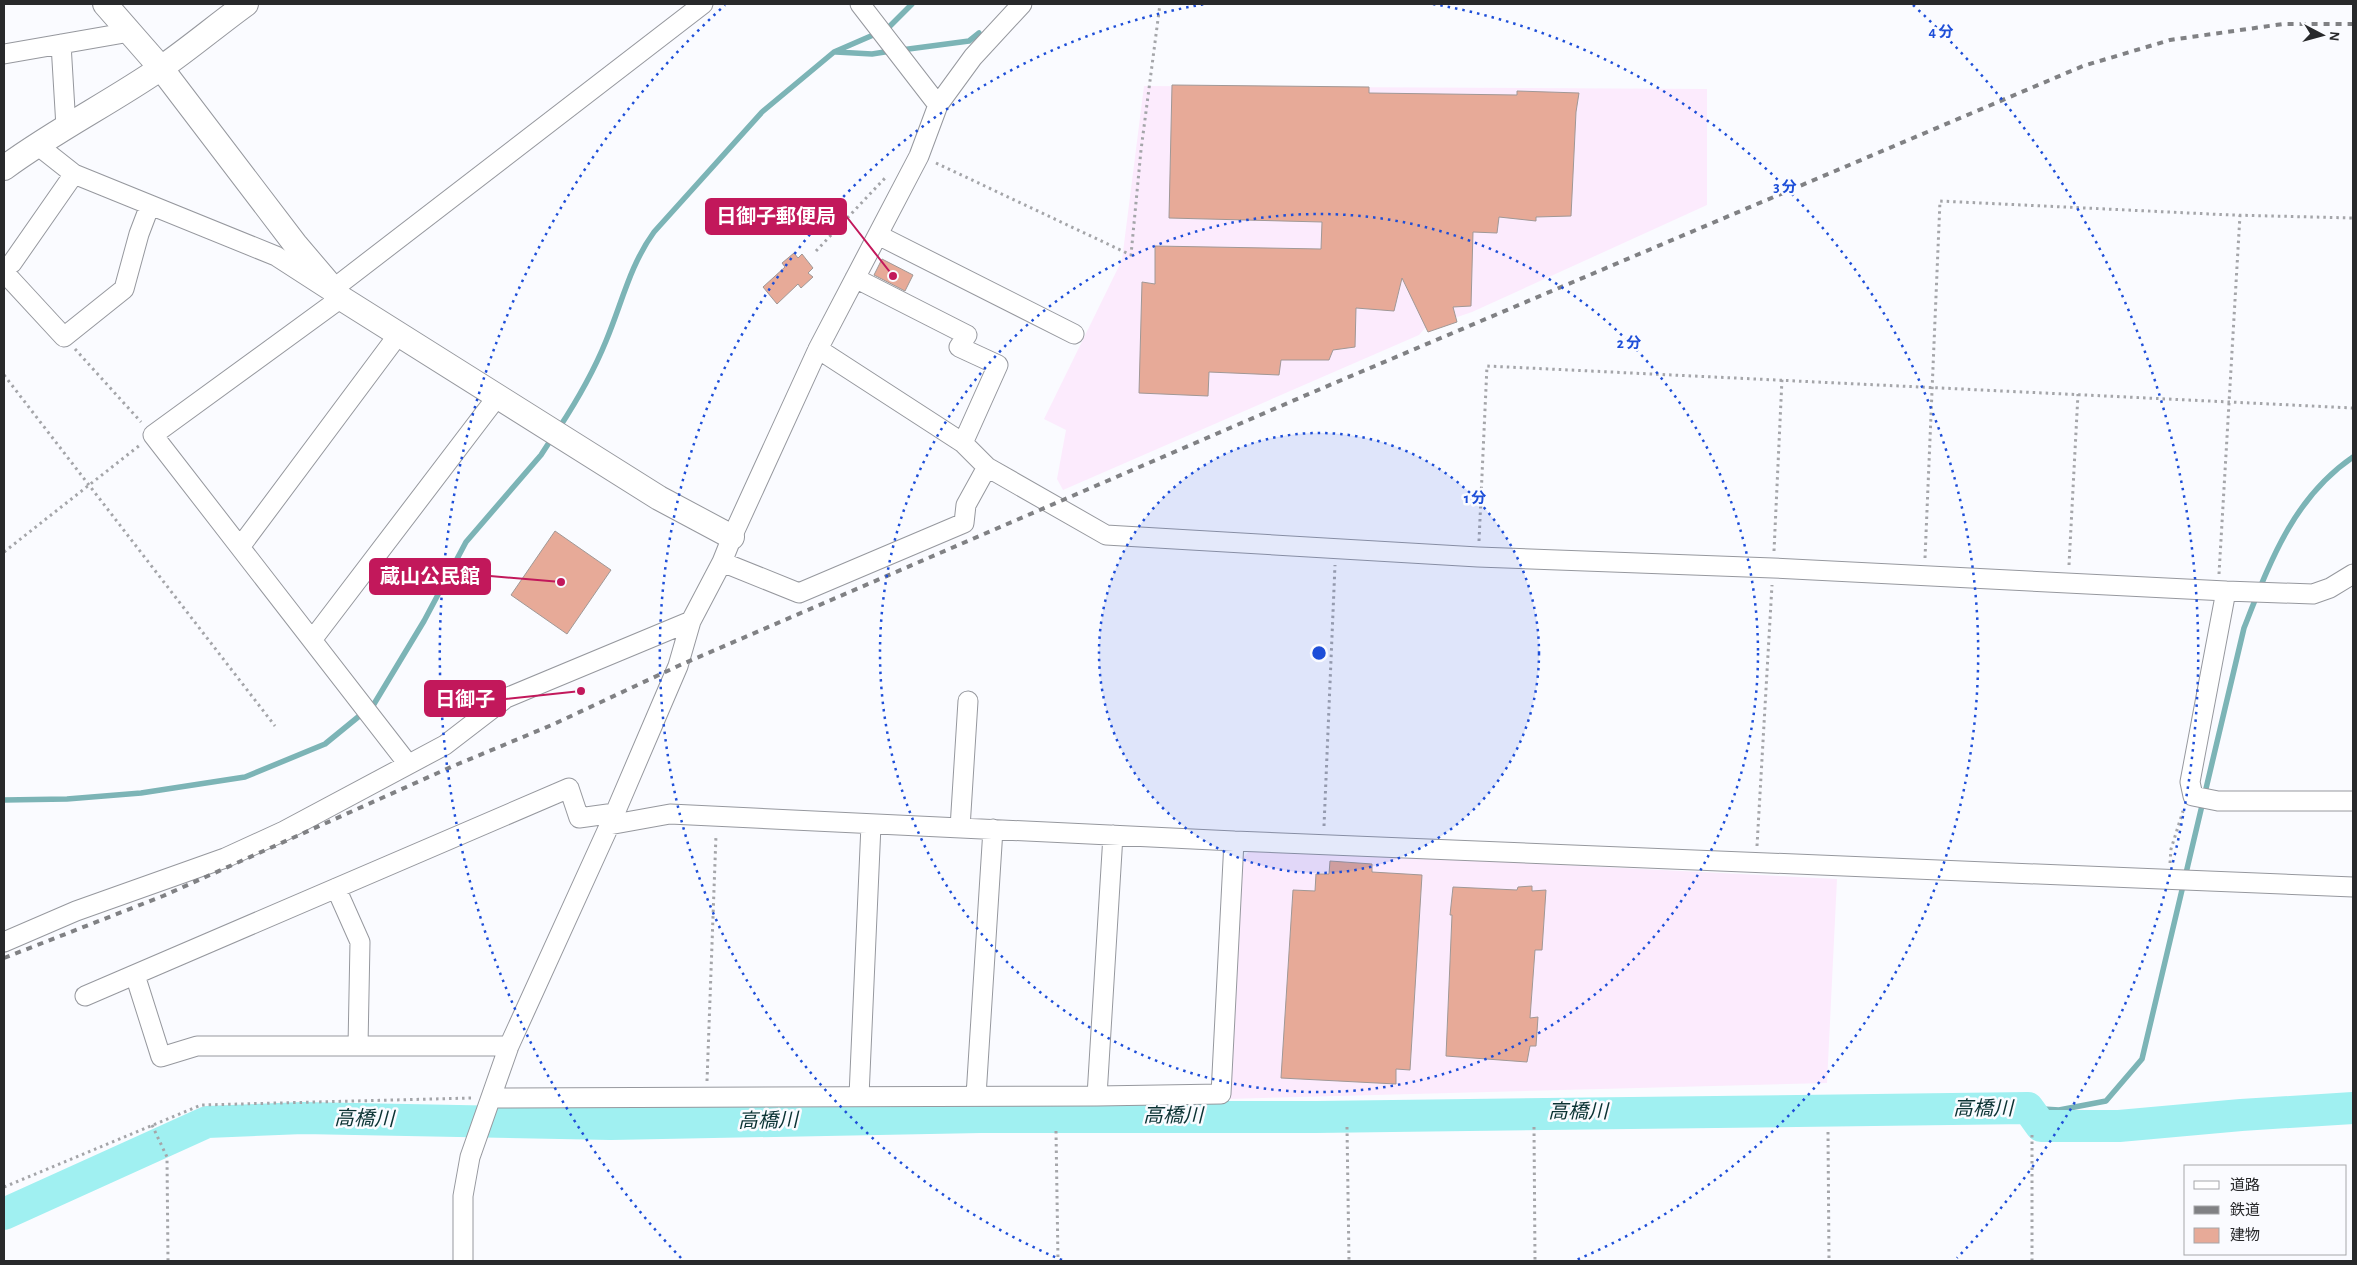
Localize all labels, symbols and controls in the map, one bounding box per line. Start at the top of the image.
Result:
north arrow [2297,10,2347,60]
text: 4 分 [1929,24,1953,40]
text: N [2326,31,2341,42]
text: 3 分 [1773,179,1797,195]
callout: 日御子郵便局 [706,199,846,234]
text: 日御子郵便局 [716,206,836,227]
text: 2 分 [1617,335,1641,351]
text: 1 分 [1464,490,1486,506]
callout: 蔵山公民館 [370,559,490,594]
text: 蔵山公民館 [380,566,480,587]
centre of rings [1310,644,1328,662]
callout: 日御子 [425,681,505,716]
text: 日御子 [435,689,495,710]
water label: 高橋川 [1953,1098,2015,1119]
water label: 高橋川 [1548,1101,1610,1122]
water label: 高橋川 [1143,1105,1205,1126]
water label: 高橋川 [334,1107,396,1130]
water label: 高橋川 [738,1109,800,1132]
legend [2184,1165,2347,1255]
text: 道路 [2230,1177,2260,1193]
text: 鉄道 [2230,1202,2260,1218]
text: 建物 [2230,1227,2260,1243]

